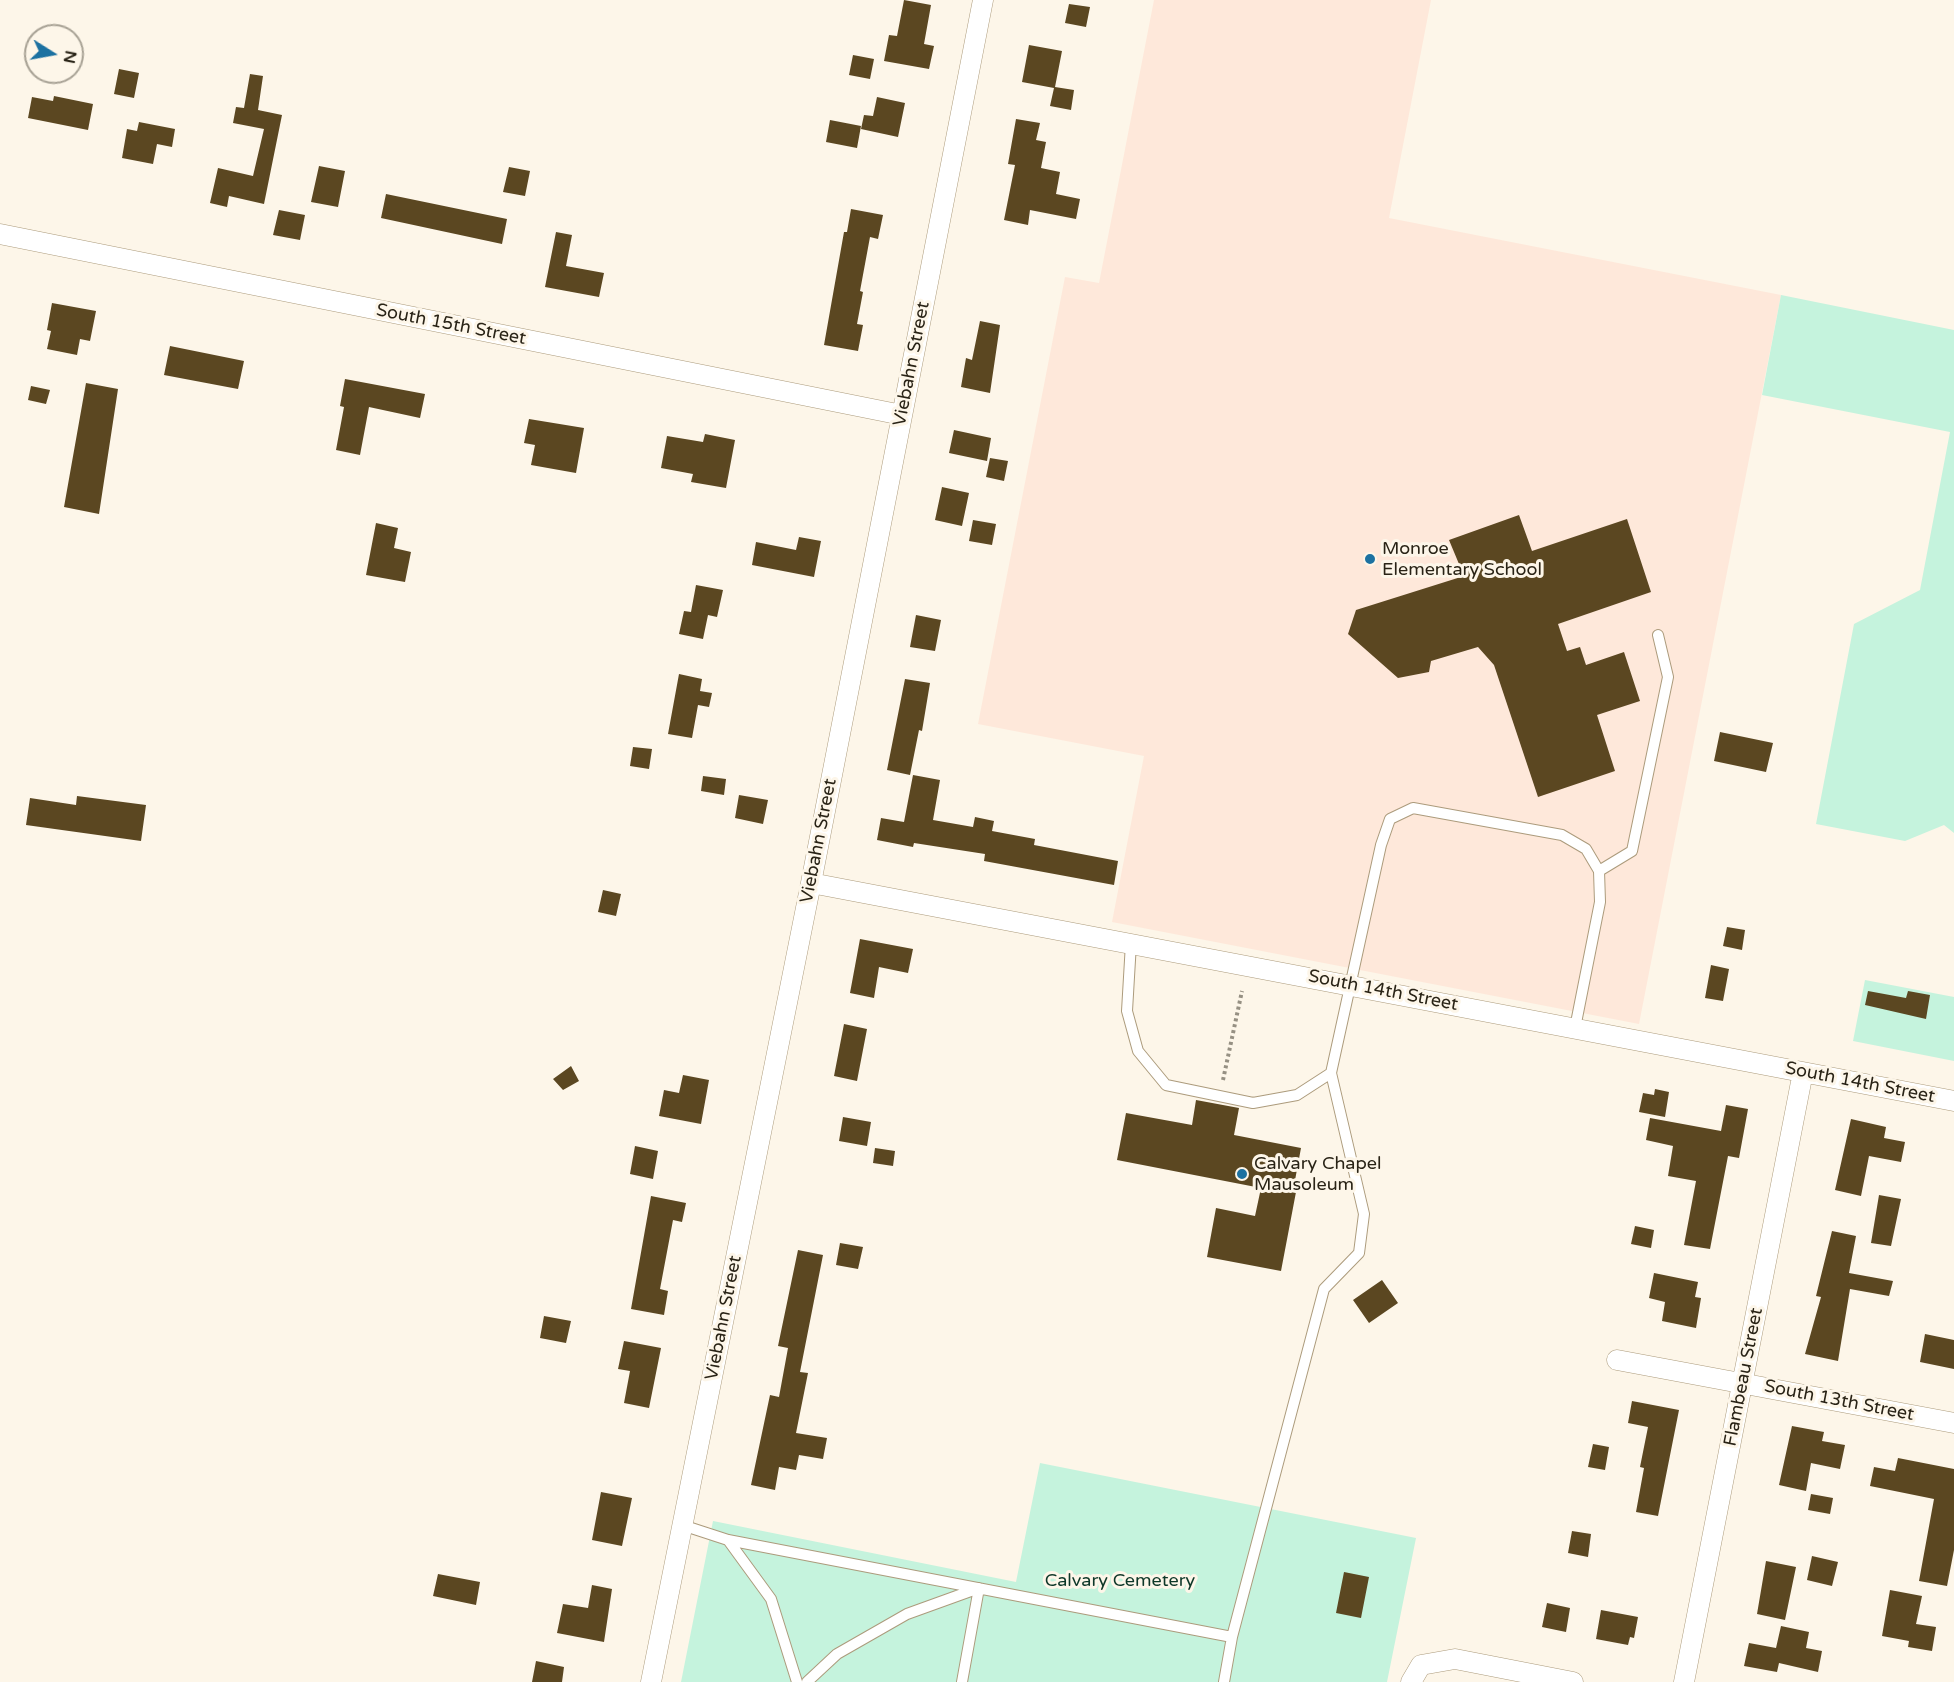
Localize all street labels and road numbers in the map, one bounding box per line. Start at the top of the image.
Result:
street label: South 15th Street [374,300,528,350]
street label: Viebahn Street [889,300,935,428]
street label: Viebahn Street [796,777,842,905]
street label: South 14th Street [1306,966,1460,1016]
street label: South 14th Street [1783,1058,1937,1108]
street label: Viebahn Street [701,1254,747,1382]
street label: Flambeau Street [1720,1306,1768,1448]
street label: South 13th Street [1762,1376,1916,1426]

